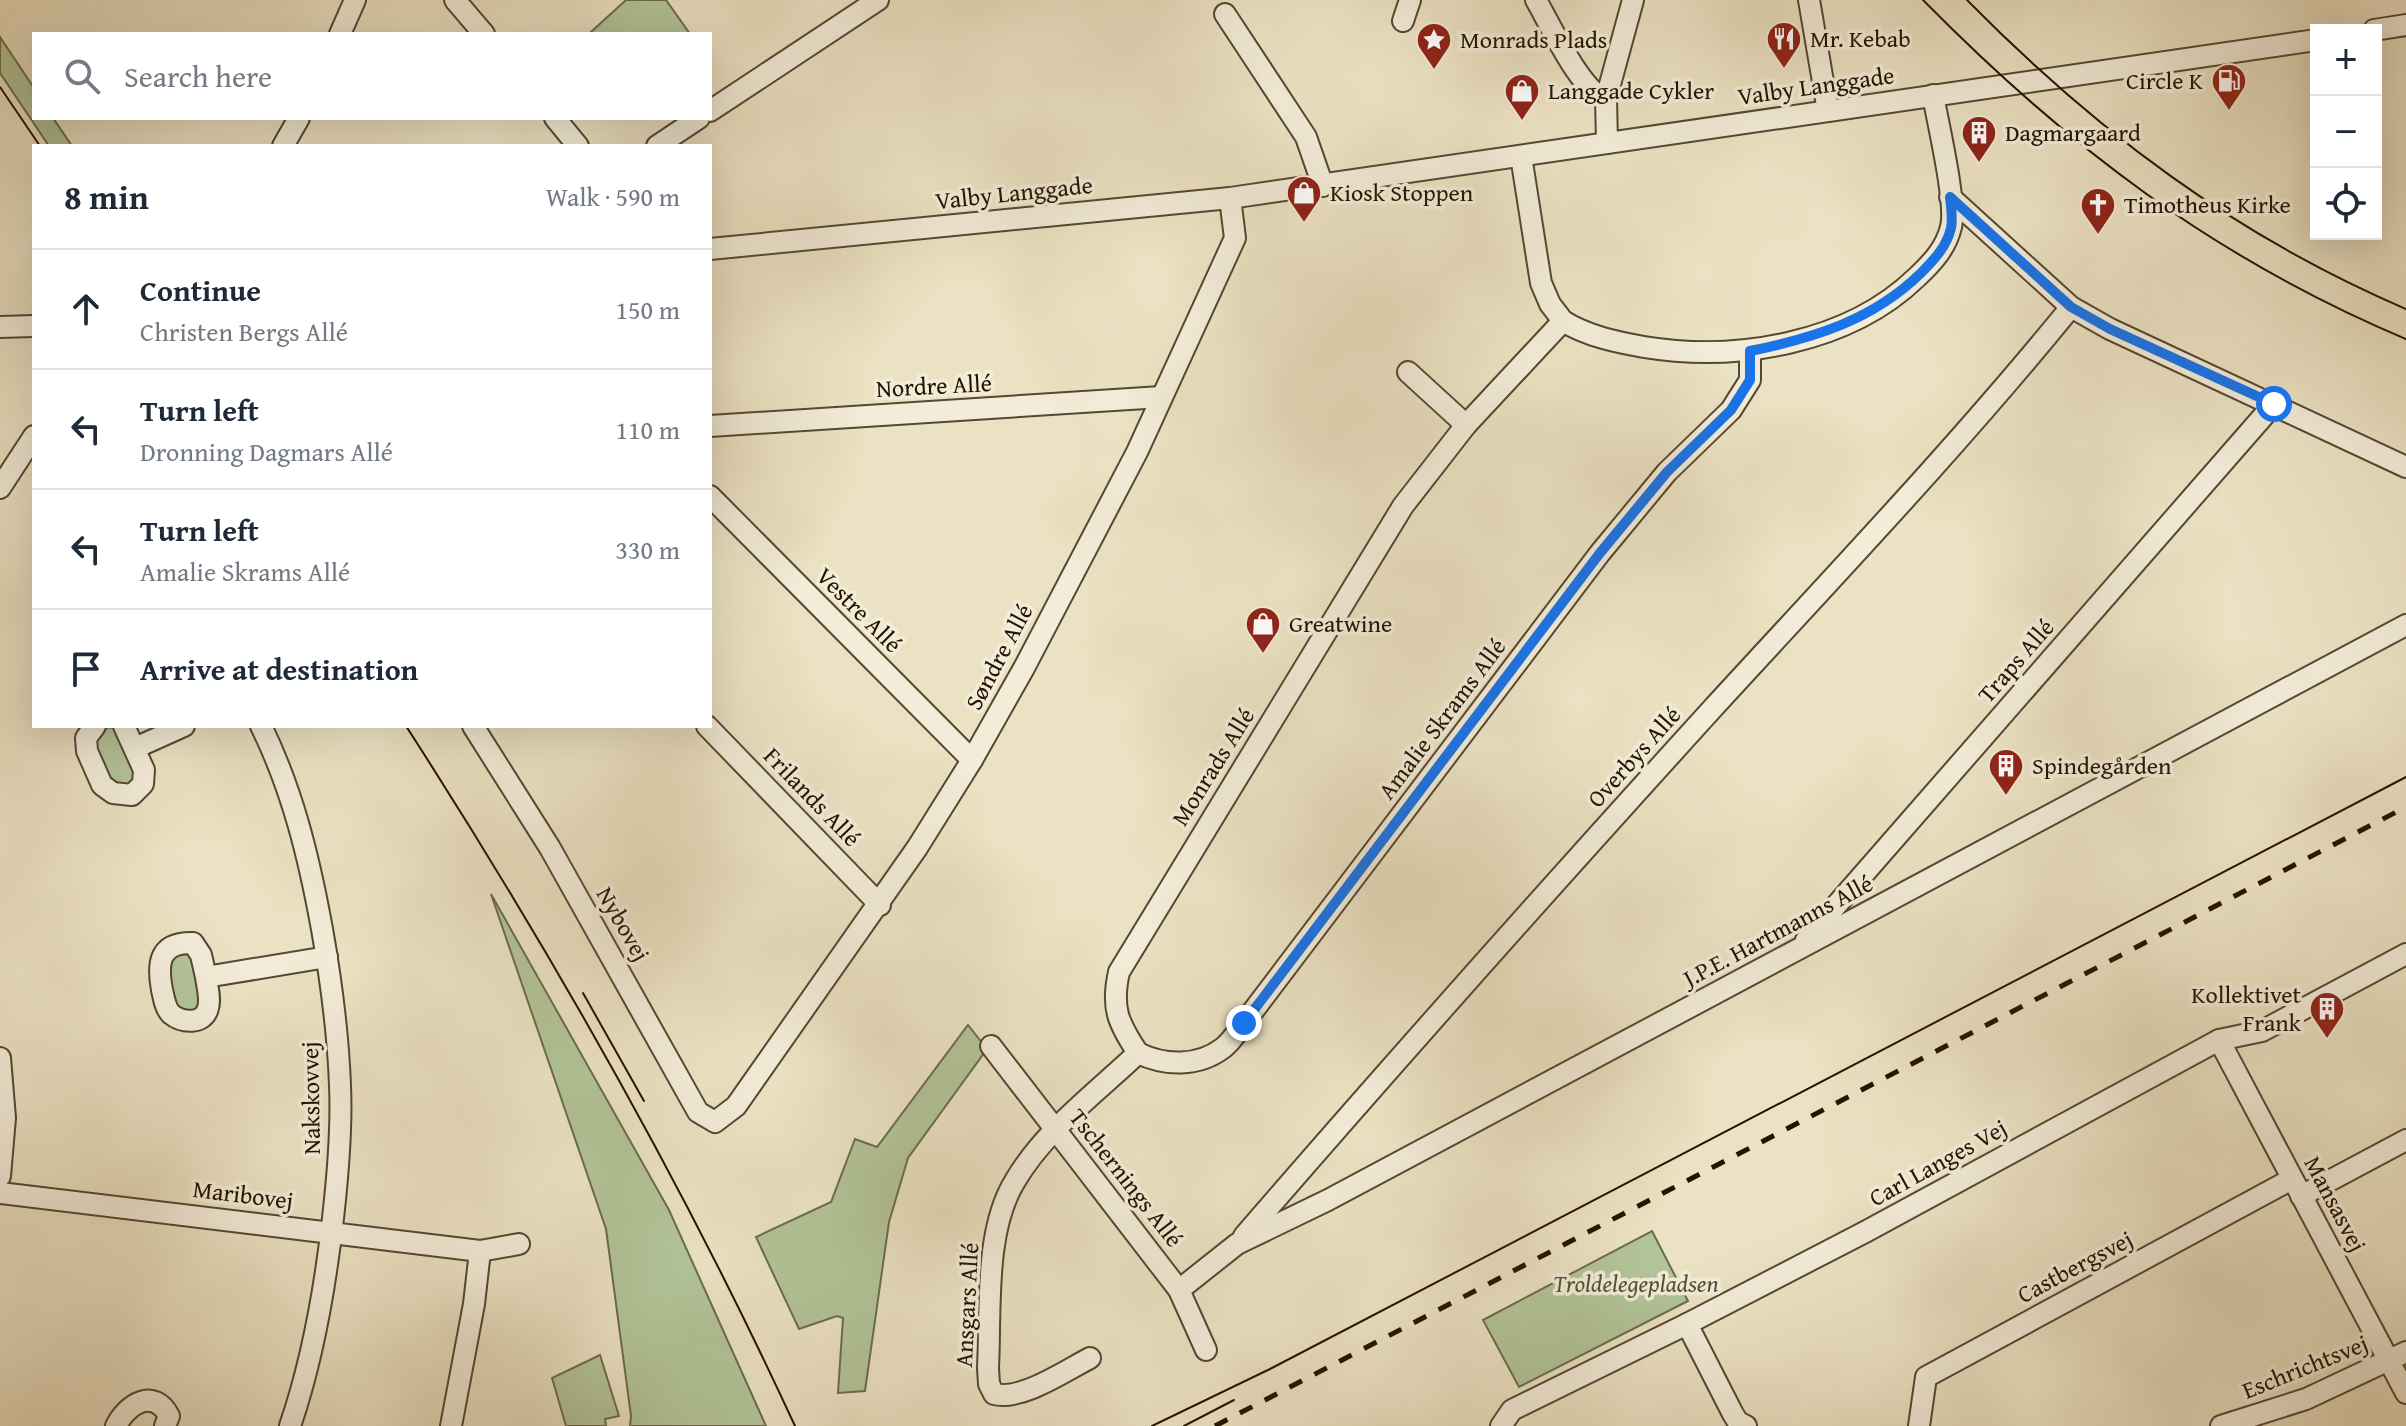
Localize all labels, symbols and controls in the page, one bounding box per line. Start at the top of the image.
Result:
restaurant icon: Mr. Kebab [1765,20,1803,70]
place icon: Monrads Plads [1415,21,1453,71]
place label: Mr. Kebab [1810,21,1911,56]
place label: Monrads Plads [1460,22,1607,57]
map controls [2310,24,2382,240]
button: + [2310,24,2382,96]
search box [32,32,712,120]
icon: search [60,54,104,98]
text: Search here [124,54,272,98]
street label: Valby Langgade [1735,57,1897,114]
fuel station icon: Circle K [2210,62,2248,112]
place label: Circle K [2126,63,2204,98]
shop icon: Langgade Cykler [1503,72,1541,122]
place label: Langgade Cykler [1548,73,1714,108]
button: − [2310,96,2382,168]
building icon: Dagmargaard [1960,114,1998,164]
place label: Dagmargaard [2005,115,2141,150]
street label: Valby Langgade [934,167,1094,218]
button: locate [2310,168,2382,240]
text: 8 min [64,172,149,221]
shop icon: Kiosk Stoppen [1285,174,1323,224]
place label: Kiosk Stoppen [1330,175,1474,210]
text: Walk · 590 m [546,177,680,216]
church icon: Timotheus Kirke [2079,186,2117,236]
place label: Timotheus Kirke [2124,187,2291,222]
text: Continue [140,268,261,312]
icon: ahead [64,287,108,331]
text: 150 m [615,290,680,329]
text: Christen Bergs Allé [140,312,348,351]
street label: Nordre Allé [875,365,993,406]
route start [2256,386,2292,422]
text: Turn left [140,388,259,432]
icon: left [64,407,108,451]
text: 110 m [615,410,680,449]
text: Dronning Dagmars Allé [140,432,393,471]
text: Turn left [140,508,259,552]
icon: left [64,527,108,571]
text: 330 m [615,530,680,569]
text: Amalie Skrams Allé [140,552,350,591]
street label: Vestre Allé [808,559,910,661]
street label: Søndre Allé [956,598,1041,716]
shop icon: Greatwine [1244,605,1282,655]
place label: Greatwine [1289,606,1392,641]
street label: Traps Allé [1969,611,2062,710]
street label: Amalie Skrams Allé [1369,631,1514,807]
icon: arrive [64,647,108,691]
text: Arrive at destination [140,647,418,691]
street label: Overbys Allé [1579,698,1689,815]
street label: Monrads Allé [1162,701,1263,833]
street label: Frilands Allé [756,739,869,854]
building icon: Spindegården [1987,747,2025,797]
place label: Spindegården [2032,748,2172,783]
street label: J.P.E. Hartmanns Allé [1674,866,1879,997]
street label: Nybovej [588,880,659,968]
place label: Kollektivet Frank [2191,977,2302,1040]
building icon: Kollektivet Frank [2308,990,2346,1040]
route end [1226,1005,1262,1041]
street label: Nakskovvej [292,1041,329,1155]
street label: Tschernings Allé [1061,1101,1192,1255]
street label: Carl Langes Vej [1862,1110,2013,1215]
street label: Mansasvej [2296,1150,2375,1258]
street label: Maribovej [191,1171,295,1218]
street label: Castbergsvej [2011,1221,2139,1312]
street label: Ansgars Allé [946,1242,987,1368]
park label: Troldelegepladsen [1553,1266,1719,1301]
street label: Eschrichtsvej [2237,1325,2373,1408]

